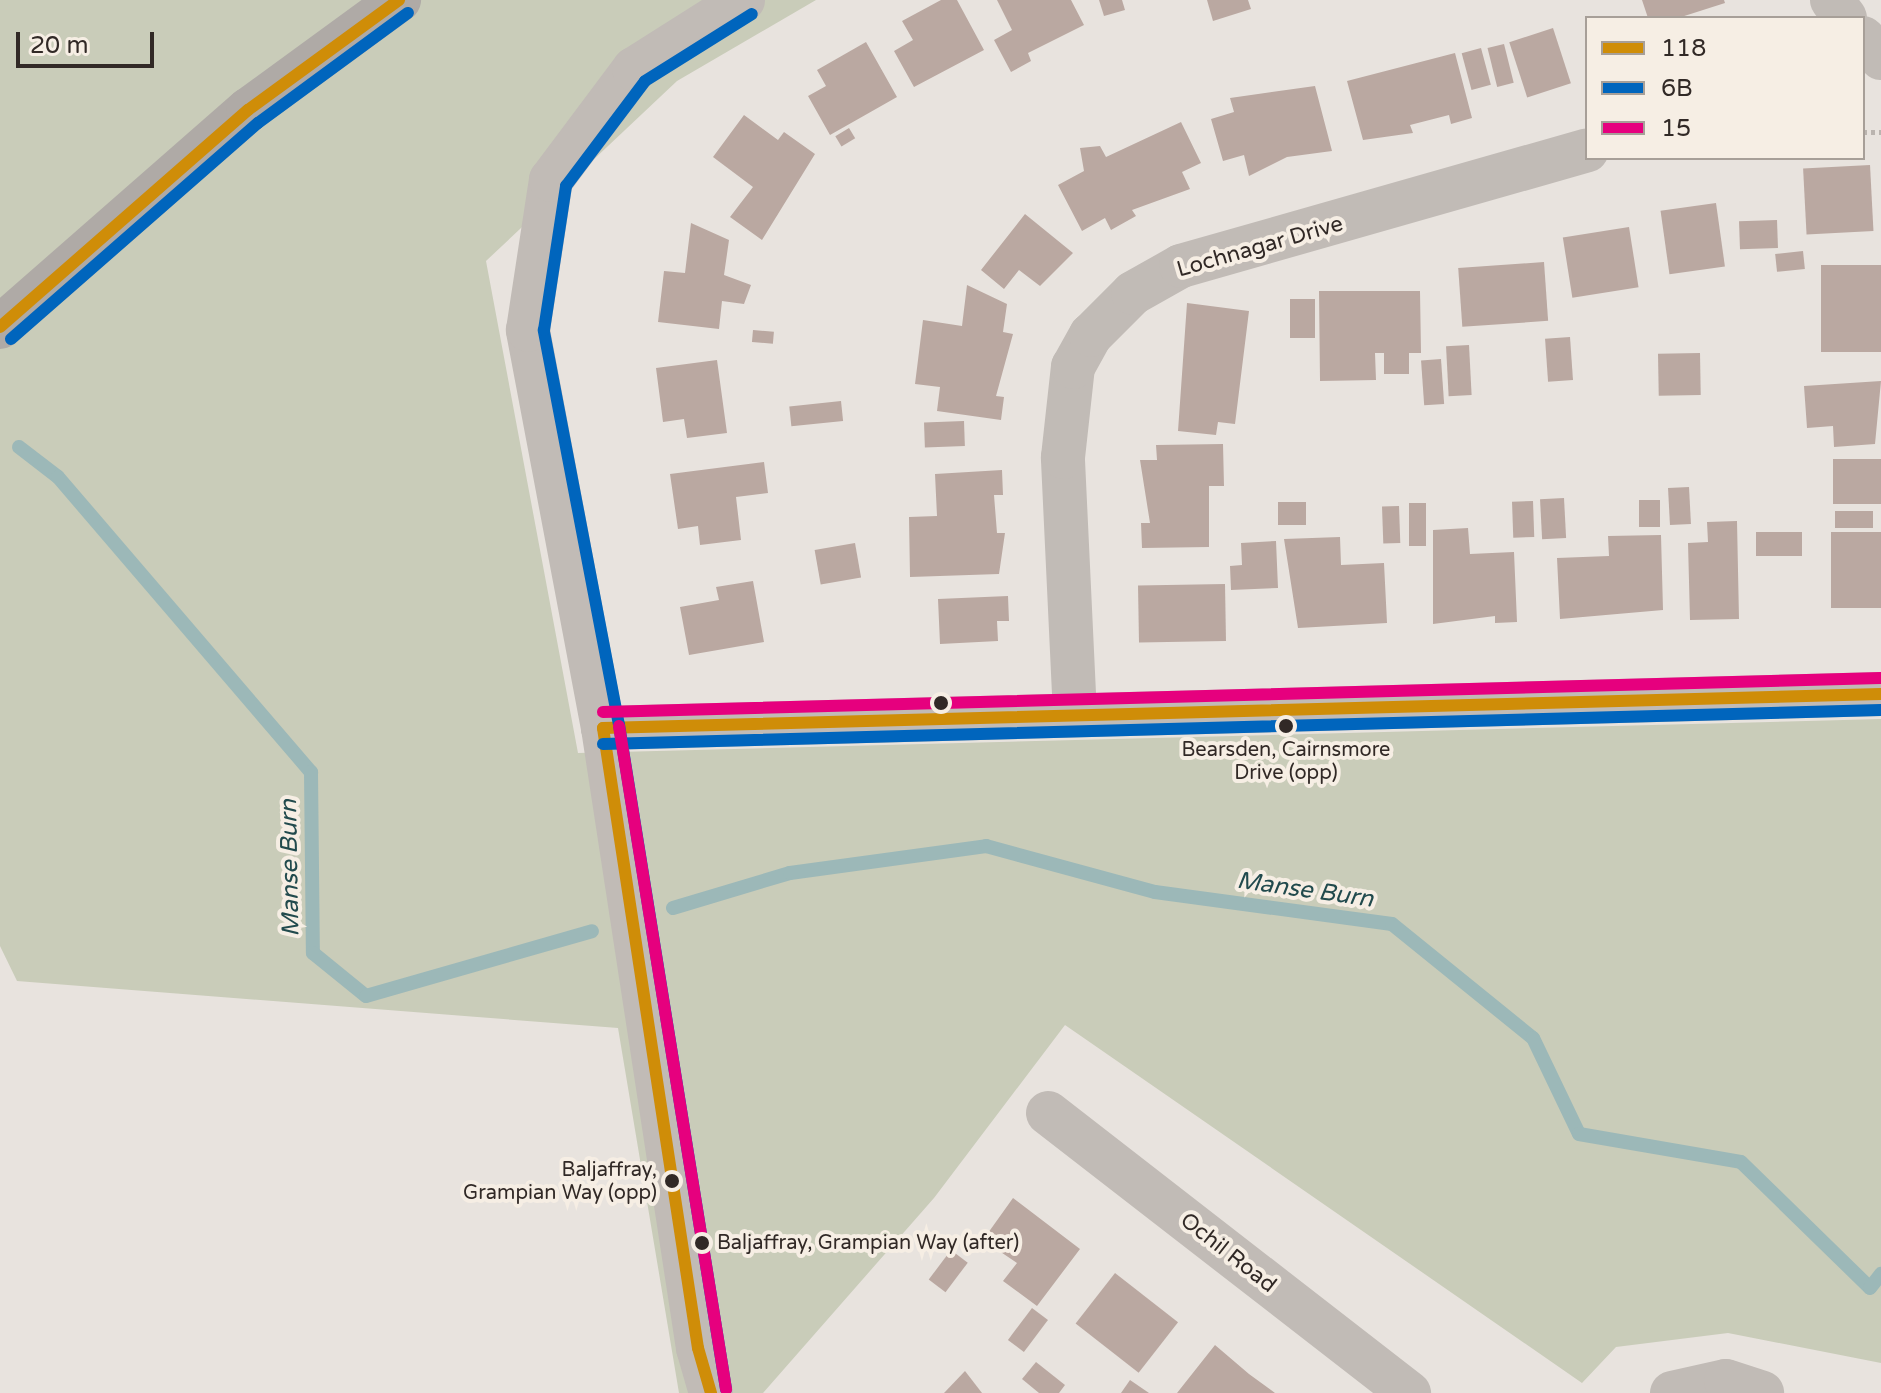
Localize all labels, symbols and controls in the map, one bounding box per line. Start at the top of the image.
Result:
scale bar [20,16,158,66]
legend [1585,16,1865,160]
text: 20 m [30,31,88,60]
text: 118 [1661,34,1706,63]
text: 6B [1661,74,1693,103]
text: 15 [1661,114,1691,143]
street label: Lochnagar Drive [1174,211,1346,283]
unlabelled marker [933,695,949,711]
marker: Bearsden, Cairnsmore Drive (opp) [1278,718,1294,734]
place label: Bearsden, Cairnsmore Drive (opp) [1182,738,1390,785]
water label: Manse Burn [274,799,306,937]
water label: Manse Burn [1235,866,1375,914]
place label: Baljaffray, Grampian Way (opp) [463,1158,657,1205]
marker: Baljaffray, Grampian Way (opp) [664,1173,680,1189]
street label: Ochil Road [1175,1207,1281,1299]
place label: Baljaffray, Grampian Way (after) [717,1231,1019,1255]
marker: Baljaffray, Grampian Way (after) [694,1235,710,1251]

